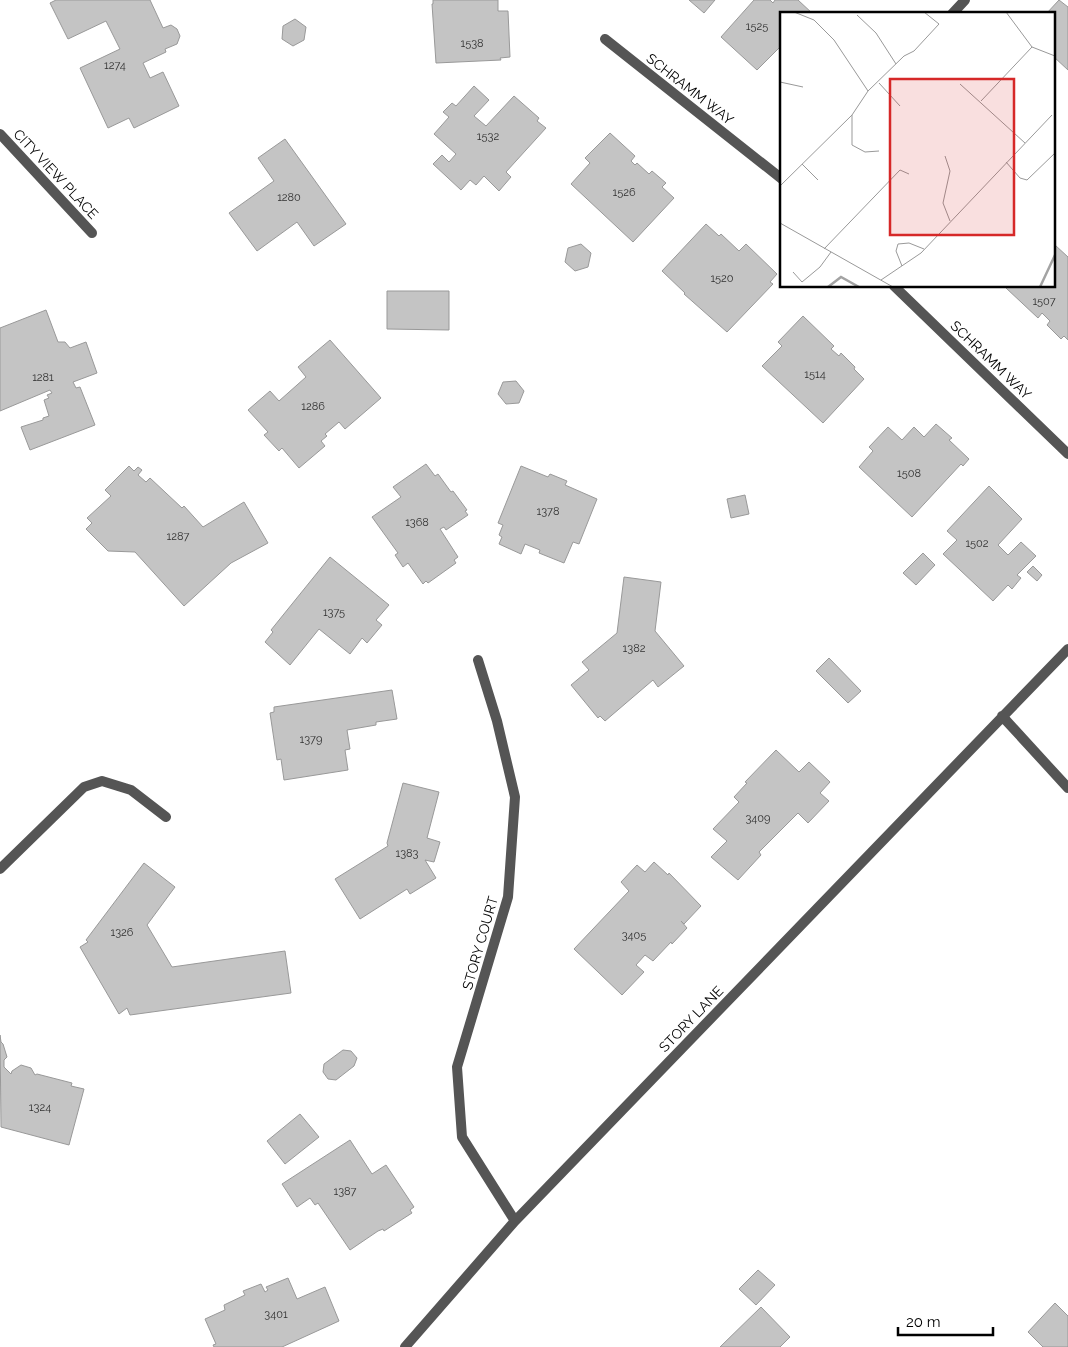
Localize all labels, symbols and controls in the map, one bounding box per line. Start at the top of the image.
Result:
inset map [780,12,1056,288]
house number: 1525 [746,20,768,33]
house number: 1538 [460,37,484,50]
street label: SCHRAMM WAY [643,50,737,128]
house number: 1274 [104,59,126,72]
street label: CITY VIEW PLACE [10,126,102,222]
house number: 1532 [477,130,499,143]
house number: 1526 [612,186,636,199]
house number: 1280 [277,191,301,204]
house number: 1520 [710,272,734,285]
house number: 1507 [1032,295,1056,308]
street label: SCHRAMM WAY [947,317,1035,403]
house number: 1514 [804,368,826,381]
house number: 1281 [32,371,54,384]
house number: 1286 [301,400,325,413]
house number: 1508 [897,467,921,480]
house number: 1378 [537,505,559,518]
house number: 1368 [405,516,429,529]
house number: 1287 [167,530,190,543]
house number: 1502 [965,537,989,550]
house number: 1375 [323,606,345,619]
house number: 1382 [623,642,646,655]
house number: 1379 [300,733,322,746]
house number: 3409 [745,812,771,825]
house number: 1383 [396,847,419,860]
street label: STORY COURT [459,894,501,991]
house number: 1326 [111,926,134,939]
house number: 3405 [622,929,646,942]
street label: STORY LANE [656,983,726,1055]
house number: 1324 [29,1101,51,1114]
house number: 1387 [334,1185,357,1198]
scale bar [898,1304,993,1336]
house number: 3401 [264,1308,288,1321]
text: 20 m [906,1313,941,1331]

